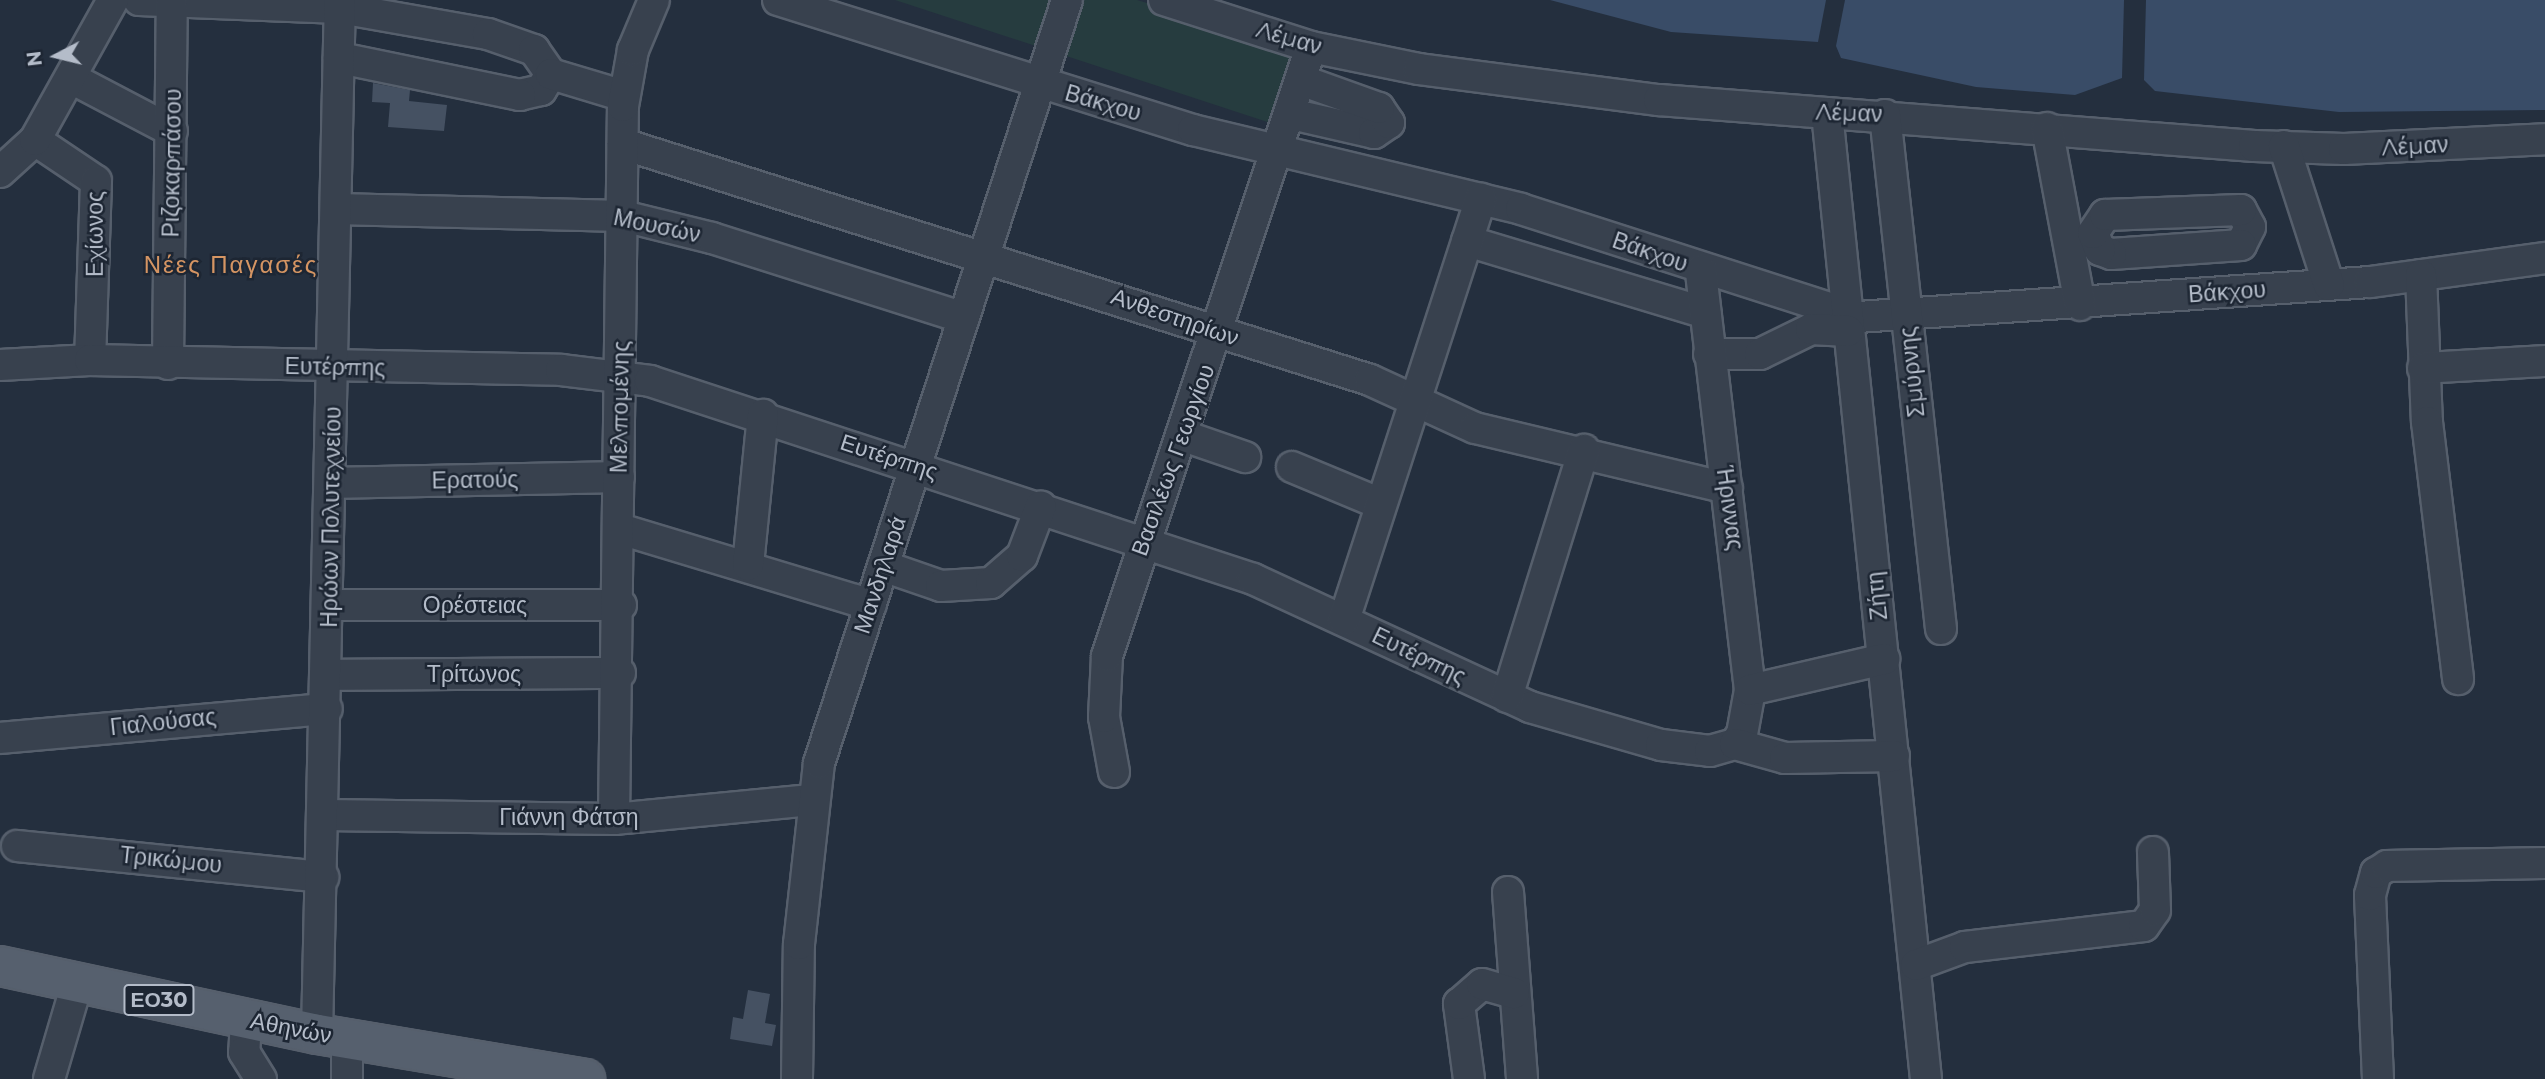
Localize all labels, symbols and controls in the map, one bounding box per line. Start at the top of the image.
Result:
street label: Λέμαν [1253,16,1325,60]
north arrow [21,21,91,91]
text: N [22,50,47,68]
street label: Βάκχου [1062,79,1144,127]
street label: Ριζοκαρπάσου [157,88,187,238]
street label: Λέμαν [1815,98,1883,128]
street label: Λέμαν [2381,130,2449,162]
street label: Εχίωνος [81,191,109,277]
street label: Μουσών [611,203,703,249]
street label: Βάκχου [1609,226,1691,278]
district label: Νέες Παγασές [145,251,317,279]
street label: Βάκχου [2187,276,2267,308]
street label: Ανθεστηρίων [1108,282,1242,352]
street label: Σμύρνης [1894,325,1930,419]
street label: Μελπομένης [605,341,635,473]
street label: Ευτέρπης [284,352,386,382]
street label: Βασιλέως Γεωργίου [1126,361,1220,559]
street label: Ηρώων Πολυτεχνείου [315,406,347,628]
street label: Ευτέρπης [837,428,941,486]
street label: Ήριννας [1710,464,1750,552]
street label: Ερατούς [431,465,519,495]
street label: Μανδηλαρά [848,513,912,637]
street label: Ζήτη [1861,570,1893,622]
street label: Ορέστειας [423,591,527,619]
street label: Ευτέρπης [1368,621,1470,691]
street label: Τρίτωνος [427,660,521,688]
street label: Γιαλούσας [109,703,217,741]
street label: Γιάννη Φάτση [499,803,639,831]
street label: Τρικώμου [119,841,223,879]
road number: ΕΟ30 [122,982,196,1018]
street label: Αθηνών [248,1007,334,1049]

